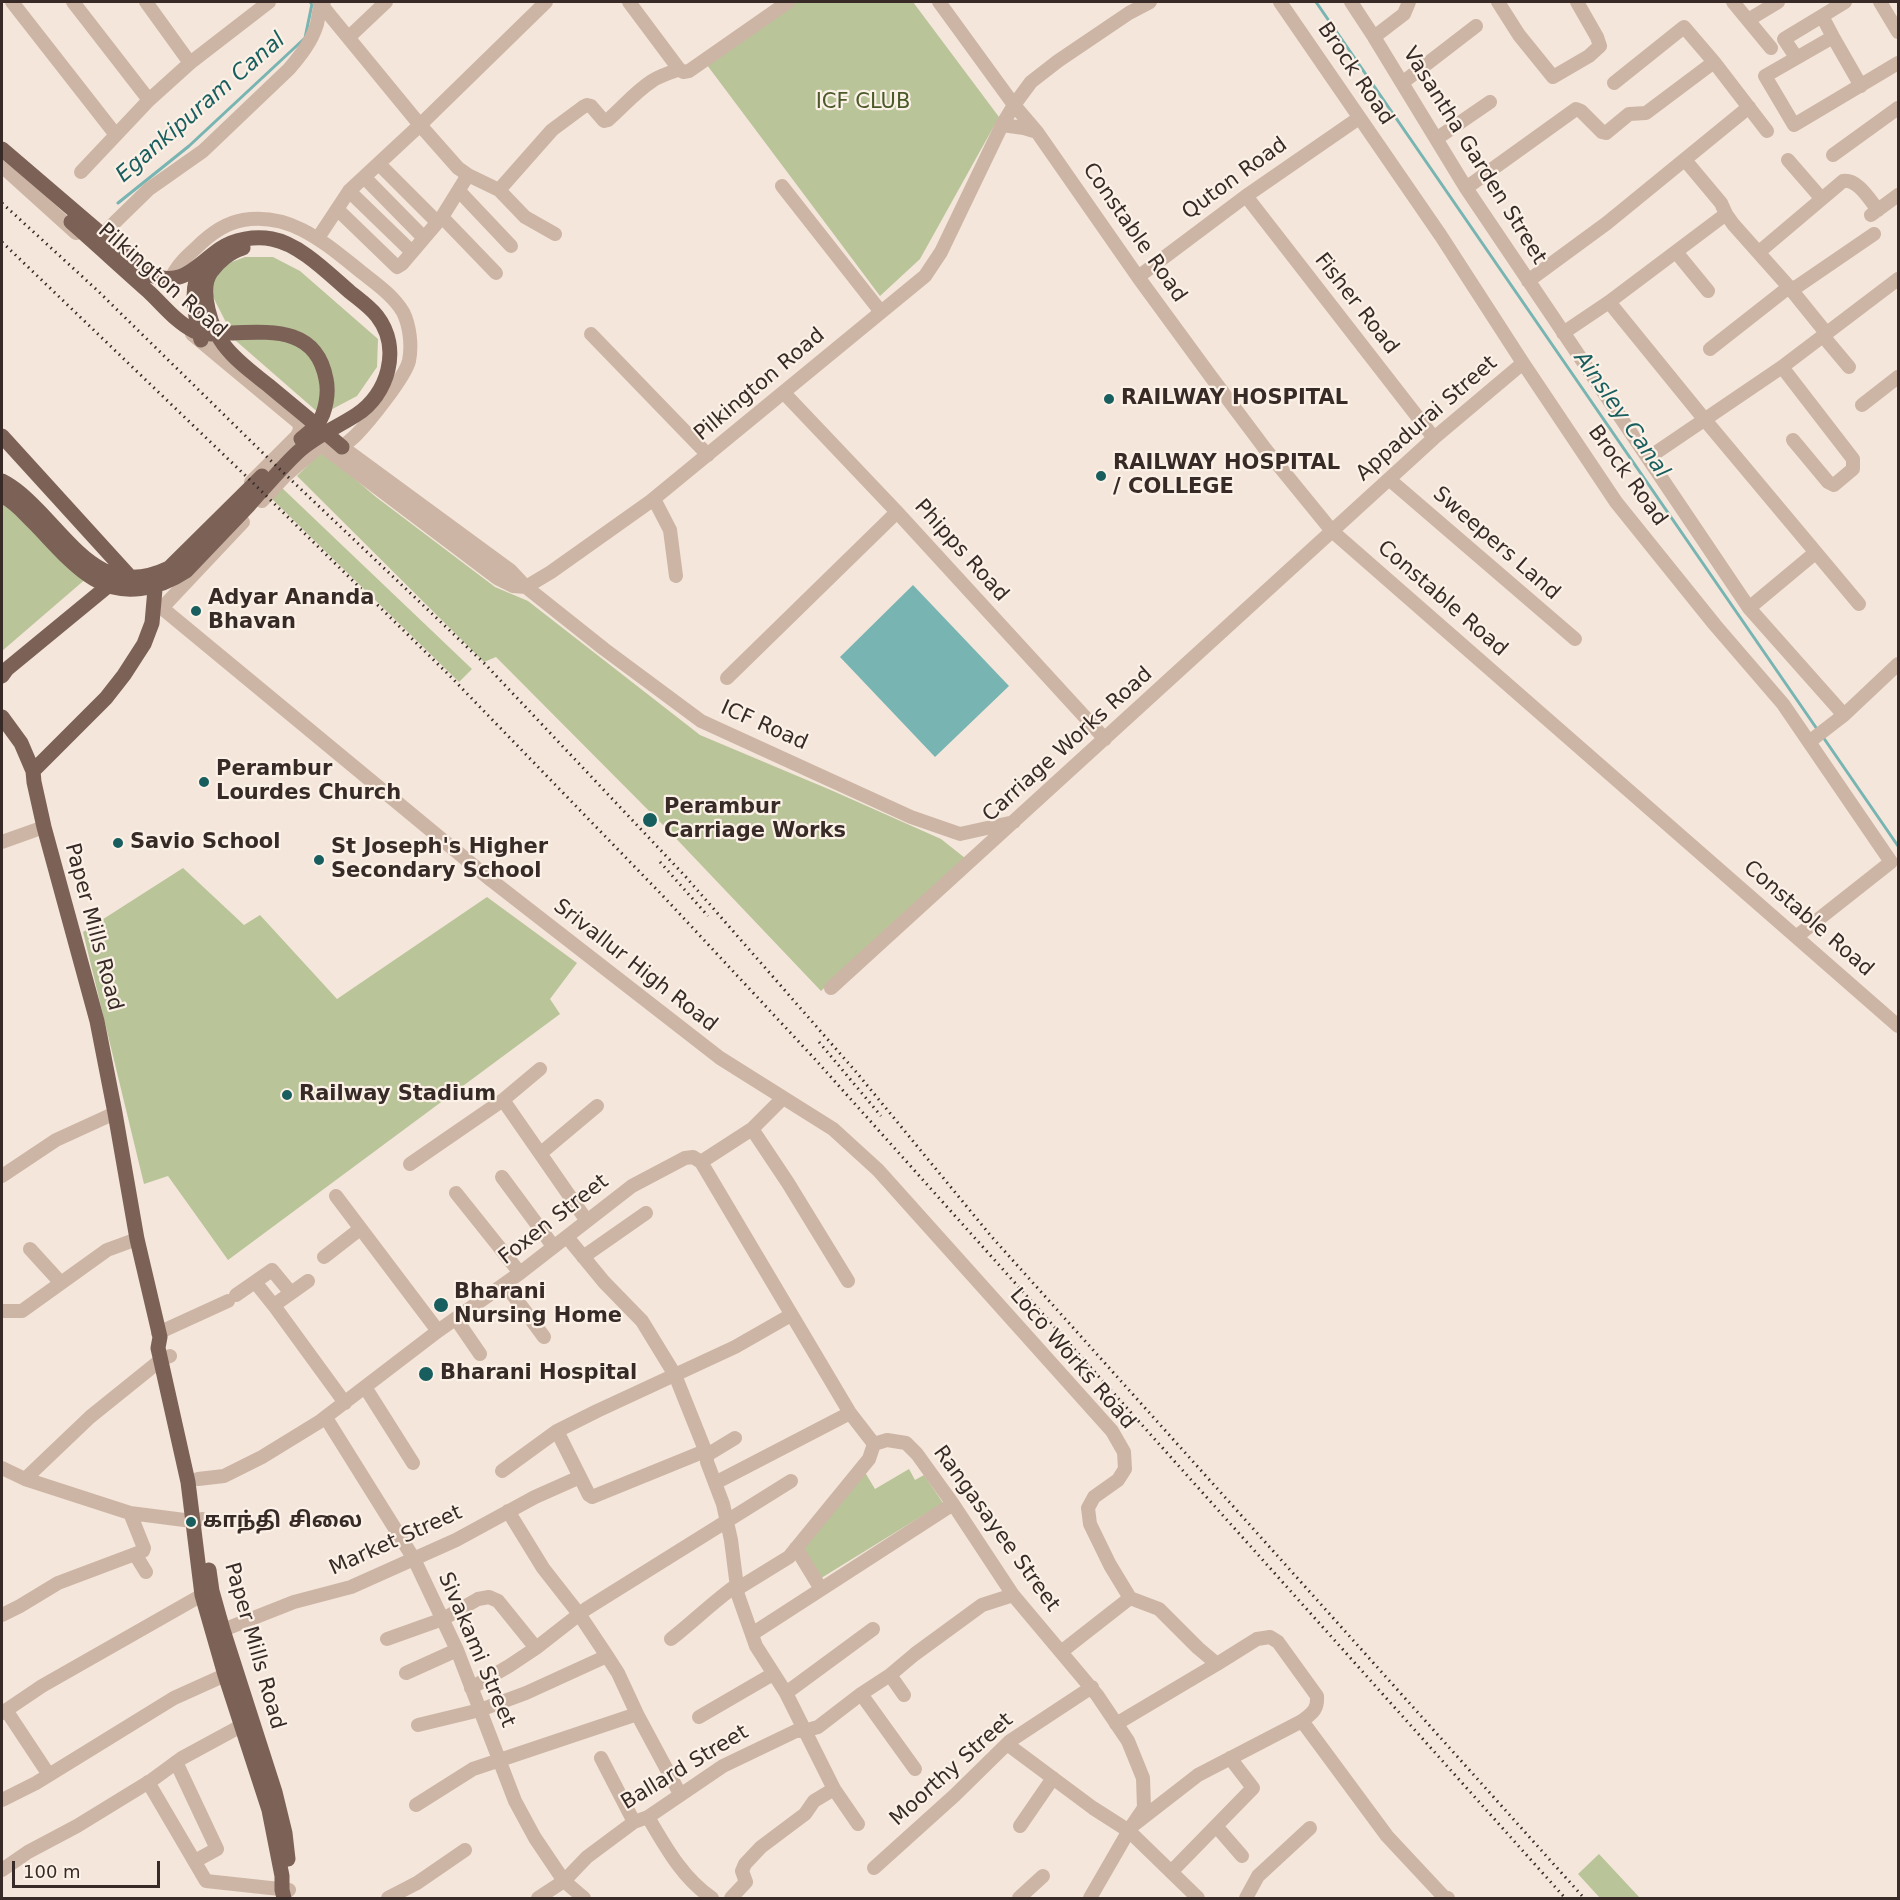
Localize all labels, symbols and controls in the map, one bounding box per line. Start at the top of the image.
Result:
street label: Brock Road [1311,18,1399,130]
water label: Egankipuram Canal [111,27,291,189]
street label: Vasantha Garden Street [1397,43,1551,269]
park label: ICF CLUB [816,90,910,116]
street label: Quton Road [1178,132,1292,226]
street label: Constable Road [1077,158,1191,308]
street label: Pilkington Road [93,218,231,344]
street label: Fisher Road [1309,248,1403,360]
street label: Pilkington Road [690,323,830,447]
water label: Ainsley Canal [1568,347,1674,483]
street label: Appadurai Street [1351,351,1503,487]
place label: RAILWAY HOSPITAL [1121,386,1348,412]
marker: RAILWAY HOSPITAL [1102,392,1116,406]
street label: Brock Road [1582,421,1672,531]
place label: RAILWAY HOSPITAL / COLLEGE [1113,451,1340,501]
marker: RAILWAY HOSPITAL / COLLEGE [1094,469,1108,483]
street label: Sweepers Land [1427,482,1565,606]
street label: Phipps Road [909,495,1013,607]
street label: Constable Road [1372,536,1512,662]
place label: Adyar Ananda Bhavan [208,586,374,636]
marker: Adyar Ananda Bhavan [189,604,203,618]
street label: Carriage Works Road [978,662,1158,828]
street label: ICF Road [717,696,811,756]
place label: Perambur Lourdes Church [216,757,401,807]
marker: Perambur Lourdes Church [197,775,211,789]
place label: Perambur Carriage Works [664,795,846,845]
marker: Perambur Carriage Works [641,811,659,829]
place label: Savio School [130,830,280,856]
place label: St Joseph's Higher Secondary School [331,835,548,885]
marker: Savio School [111,836,125,850]
street label: Paper Mills Road [59,841,127,1013]
marker: St Joseph's Higher Secondary School [312,853,326,867]
street label: Constable Road [1738,856,1878,982]
street label: Srivallur High Road [548,894,722,1038]
place label: Railway Stadium [299,1082,496,1108]
marker: Railway Stadium [280,1088,294,1102]
street label: Foxen Street [494,1169,614,1271]
place label: Bharani Nursing Home [454,1280,622,1330]
street label: Loco Works Road [1004,1283,1140,1435]
marker: Bharani Nursing Home [432,1296,450,1314]
place label: Bharani Hospital [440,1361,637,1387]
marker: Bharani Hospital [417,1365,435,1383]
street label: Rangasayee Street [927,1441,1065,1617]
street label: Market Street [326,1500,466,1582]
place label: காந்தி சிலை [203,1509,362,1535]
marker: காந்தி சிலை [184,1515,198,1529]
street label: Paper Mills Road [218,1560,290,1732]
street label: Sivakami Street [432,1569,520,1731]
street label: Moorthy Street [885,1708,1019,1832]
street label: Ballard Street [617,1720,753,1816]
scale bar [15,1849,164,1887]
text: 100 m [23,1861,81,1882]

